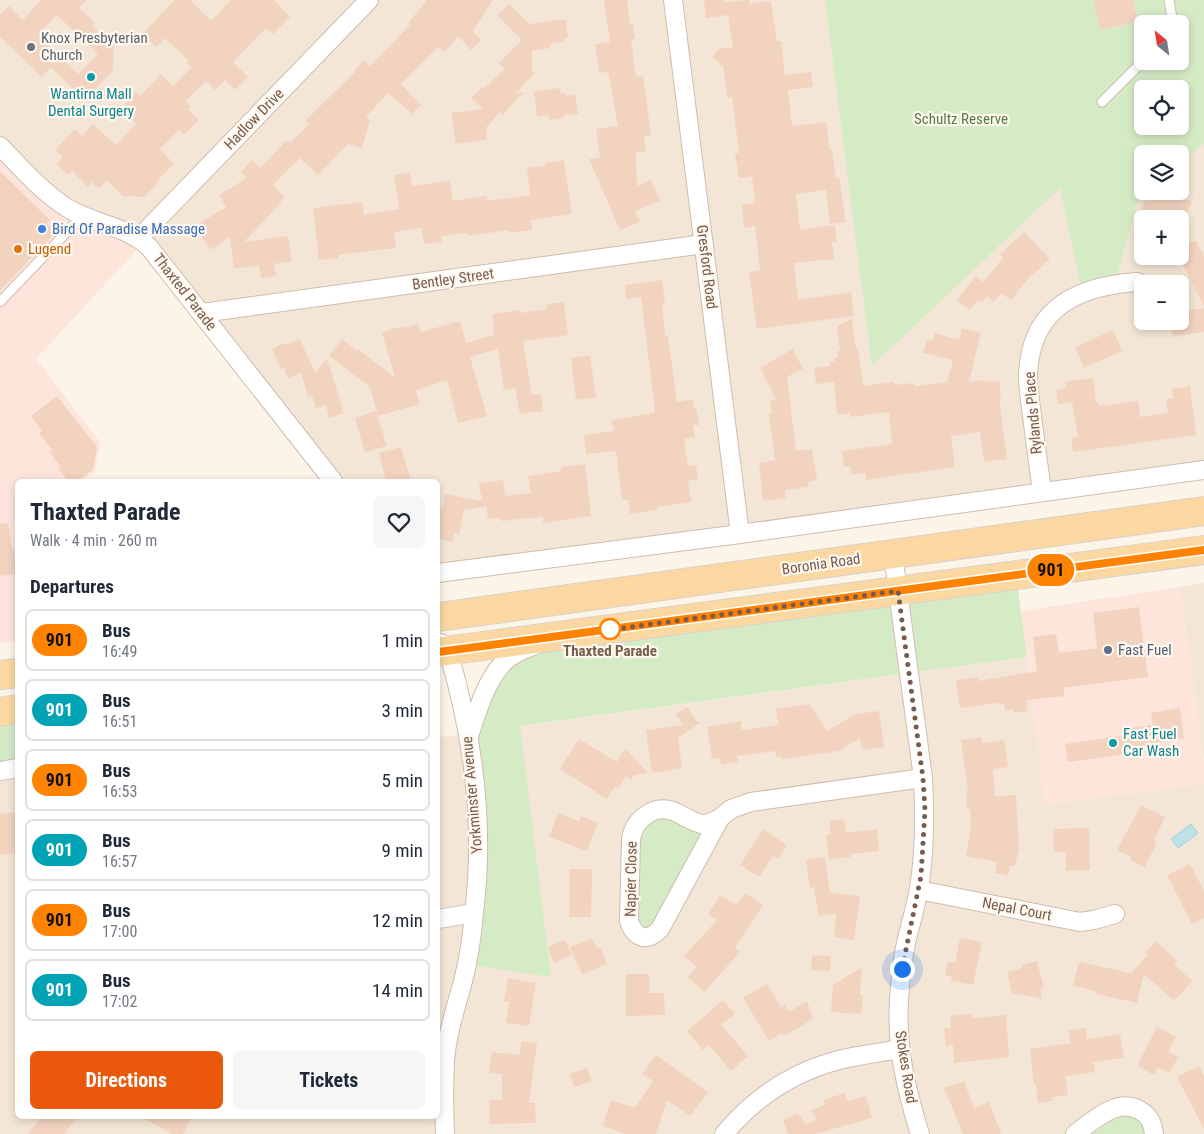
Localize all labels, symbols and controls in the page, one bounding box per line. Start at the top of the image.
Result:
north arrow [1134,15,1189,70]
map controls [1134,15,1189,330]
place label: Knox Presbyterian Church [41,29,148,64]
marker: Knox Presbyterian Church [25,41,37,53]
marker: Wantirna Mall Dental Surgery [85,71,97,83]
button: locate [1134,80,1189,135]
place label: Wantirna Mall Dental Surgery [48,85,134,120]
street label: Hadlow Drive [220,85,288,153]
park label: Schultz Reserve [914,110,1008,128]
button: layers [1134,145,1189,200]
button: + [1134,210,1189,265]
place label: Bird Of Paradise Massage [52,220,205,238]
marker: Bird Of Paradise Massage [36,223,48,235]
street label: Gresford Road [693,224,721,310]
place label: Lugend [28,240,71,258]
marker: Lugend [12,243,24,255]
street label: Thaxted Parade [149,250,221,334]
street label: Bentley Street [411,264,495,294]
button: − [1134,275,1189,330]
street label: Rylands Place [1020,371,1046,455]
button: heart [373,496,425,548]
text: Thaxted Parade [30,498,180,526]
text: Walk · 4 min · 260 m [30,531,157,550]
street label: Boronia Road [781,550,861,578]
line badge: 901 [1022,554,1080,586]
text: 901 [1037,559,1065,580]
text: Departures [30,575,114,598]
marker: Thaxted Parade [599,618,621,640]
text: Bus [102,619,131,642]
text: 901 [46,629,73,650]
text: 1 min [381,629,423,652]
place label: Fast Fuel [1118,641,1172,659]
text: 16:49 [102,642,137,661]
place label: Thaxted Parade [563,642,657,660]
marker: Fast Fuel [1102,644,1114,656]
text: Bus [102,689,131,712]
text: 901 [46,699,73,720]
text: 3 min [381,699,423,722]
text: 16:51 [102,712,137,731]
place label: Fast Fuel Car Wash [1123,725,1179,760]
street label: Yorkminster Avenue [458,736,486,854]
marker: Fast Fuel Car Wash [1107,737,1119,749]
text: Bus [102,759,131,782]
text: 901 [46,769,73,790]
text: 5 min [381,769,423,792]
text: 16:53 [102,782,137,801]
text: Bus [102,829,131,852]
text: 901 [46,839,73,860]
text: 9 min [381,839,423,862]
street label: Napier Close [621,841,641,917]
text: 16:57 [102,852,137,871]
street label: Nepal Court [981,893,1053,925]
text: Bus [102,899,131,922]
text: 901 [46,909,73,930]
text: 12 min [372,909,423,932]
text: 17:00 [102,922,137,941]
your location [890,957,915,982]
text: Bus [102,969,131,992]
text: 901 [46,979,73,1000]
text: 14 min [372,979,423,1002]
text: 17:02 [102,992,137,1011]
street label: Stokes Road [891,1029,921,1105]
button: Directions [30,1051,223,1109]
button: Tickets [233,1051,425,1109]

